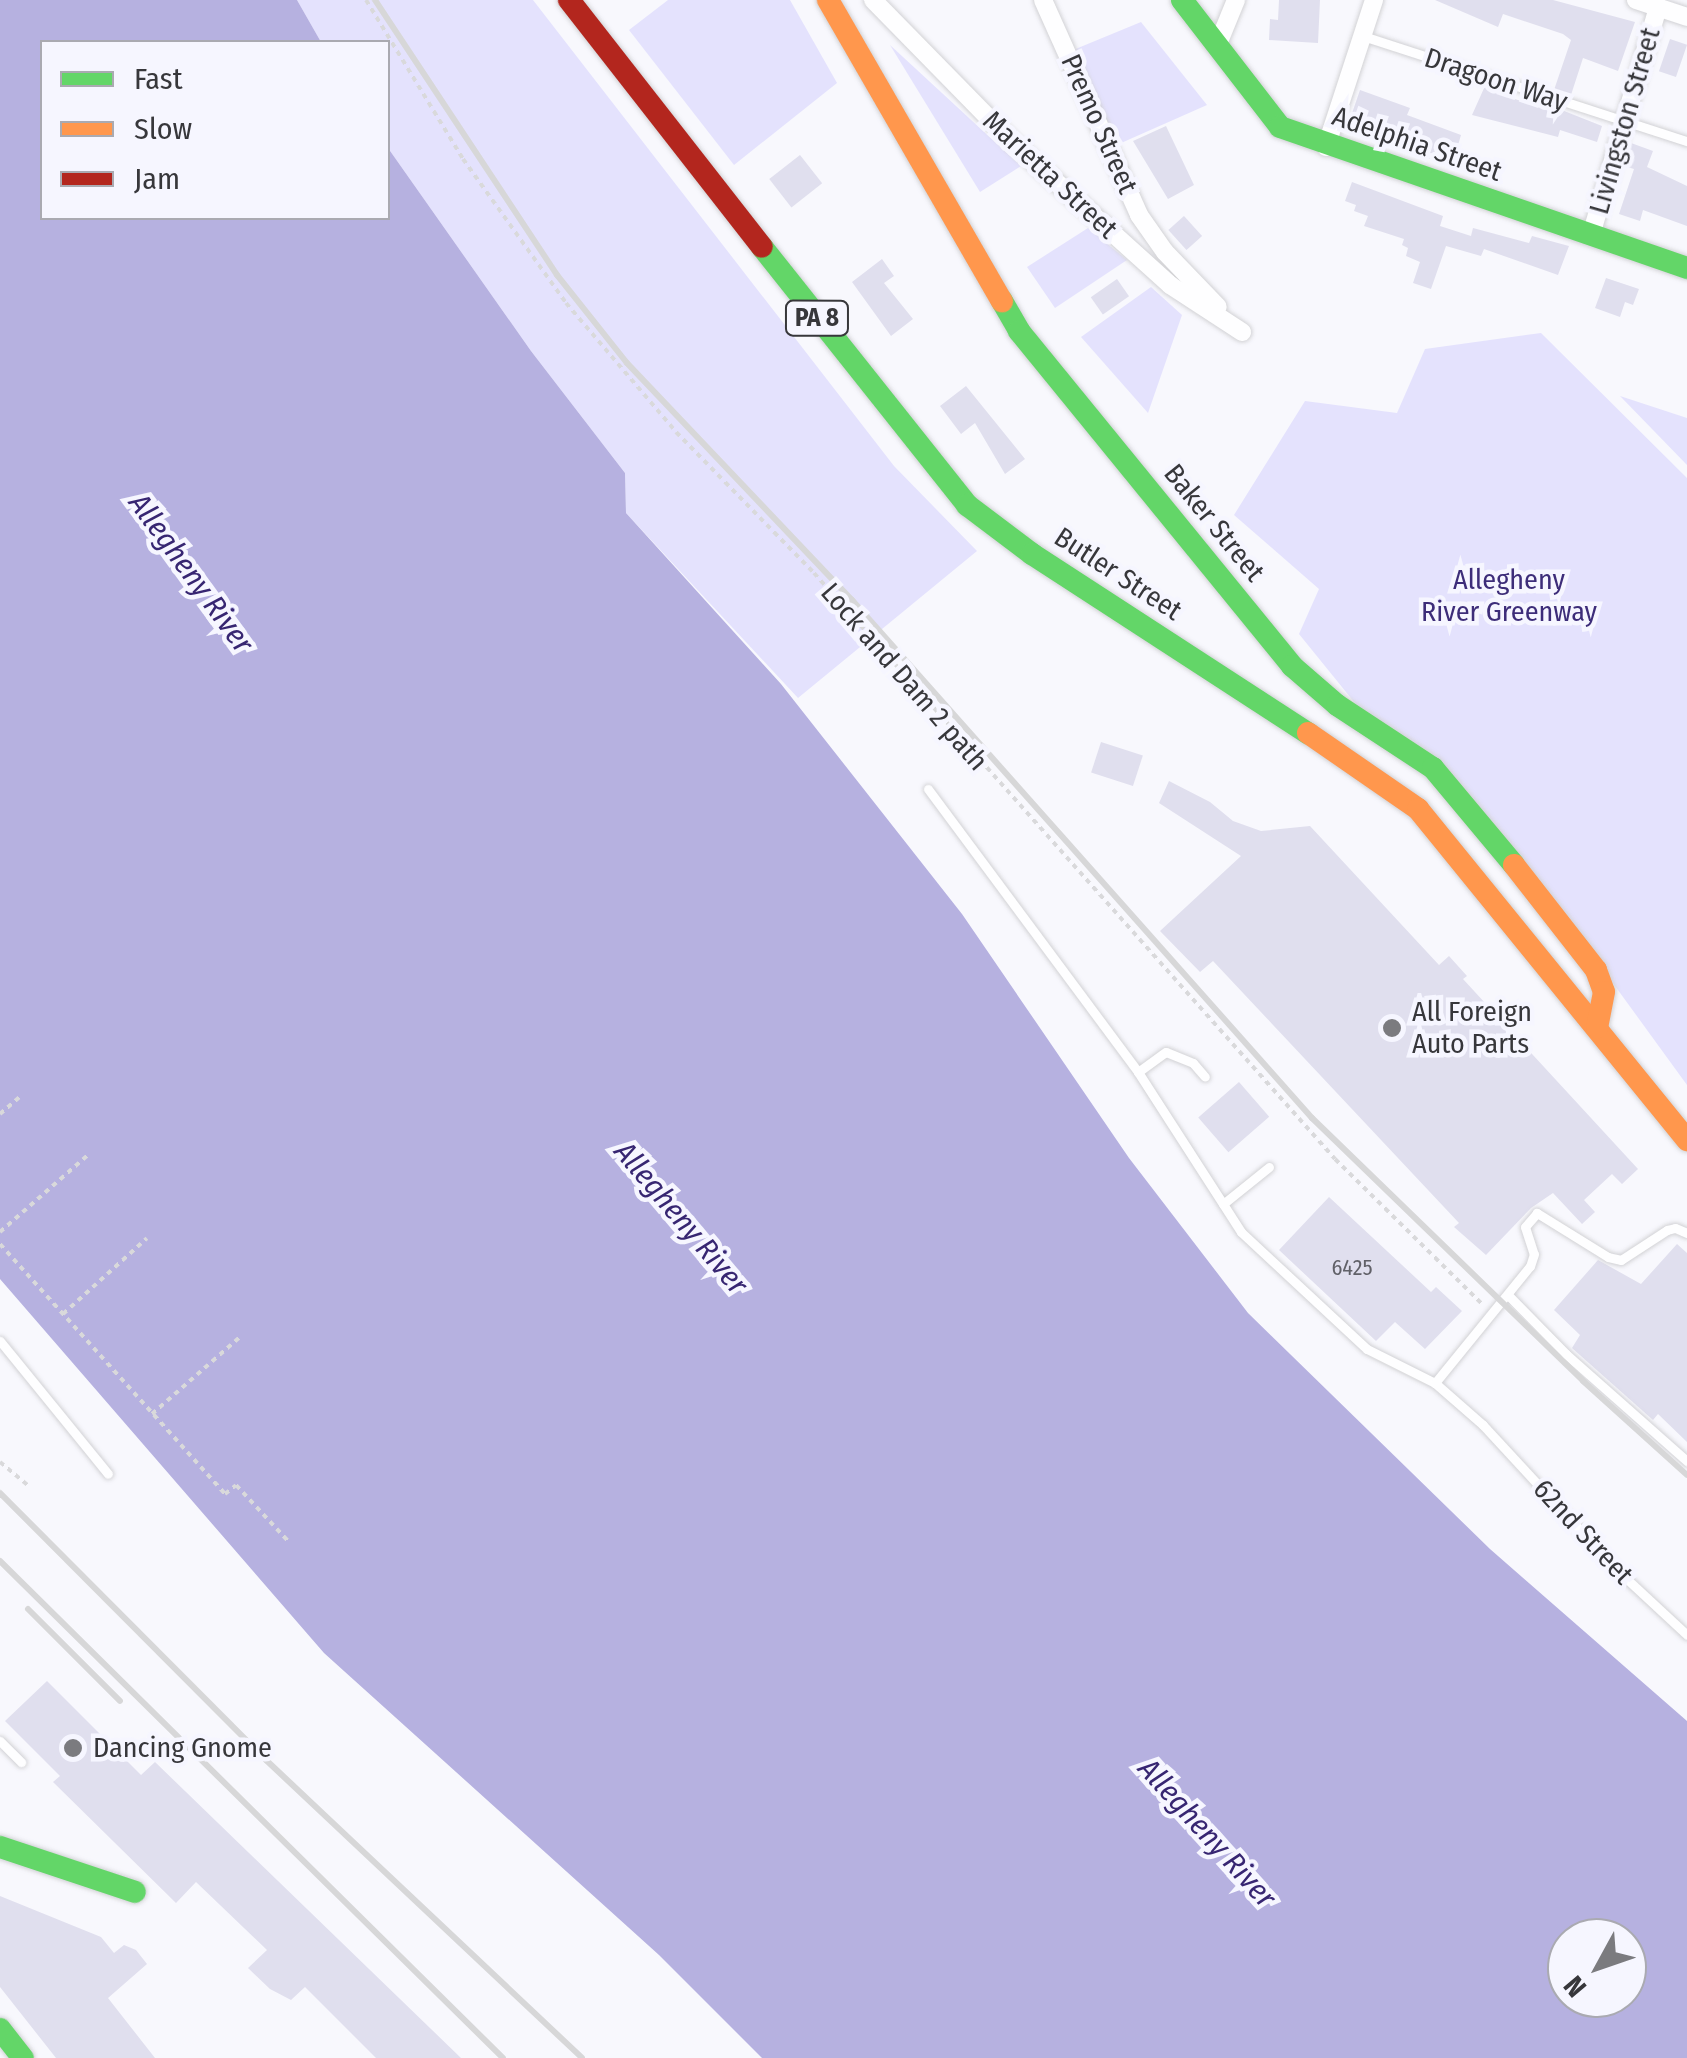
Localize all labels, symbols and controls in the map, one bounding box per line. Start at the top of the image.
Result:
street label: Livingston Street [1582,24,1668,218]
legend [40,40,390,220]
street label: Dragoon Way [1420,41,1572,119]
street label: Premo Street [1053,49,1145,199]
text: Fast [134,61,182,97]
street label: Adelphia Street [1328,99,1506,189]
street label: Marietta Street [976,104,1124,246]
text: Slow [134,111,192,147]
text: Jam [134,161,180,197]
road number: PA 8 [784,298,850,338]
street label: Baker Street [1157,458,1271,588]
water label: Allegheny River [121,486,261,660]
street label: Butler Street [1048,520,1188,628]
park label: Allegheny River Greenway [1421,563,1597,629]
street label: Lock and Dam 2 path [814,576,994,778]
place label: All Foreign Auto Parts [1412,995,1532,1061]
marker: All Foreign Auto Parts [1381,1017,1403,1039]
water label: Allegheny River [607,1134,755,1302]
house number: 6425 [1331,1255,1373,1281]
street label: 62nd Street [1526,1473,1640,1591]
place label: Dancing Gnome [93,1731,272,1765]
marker: Dancing Gnome [62,1737,84,1759]
water label: Allegheny River [1131,1751,1283,1915]
north arrow [1547,1918,1647,2018]
text: N [1557,1969,1593,2003]

